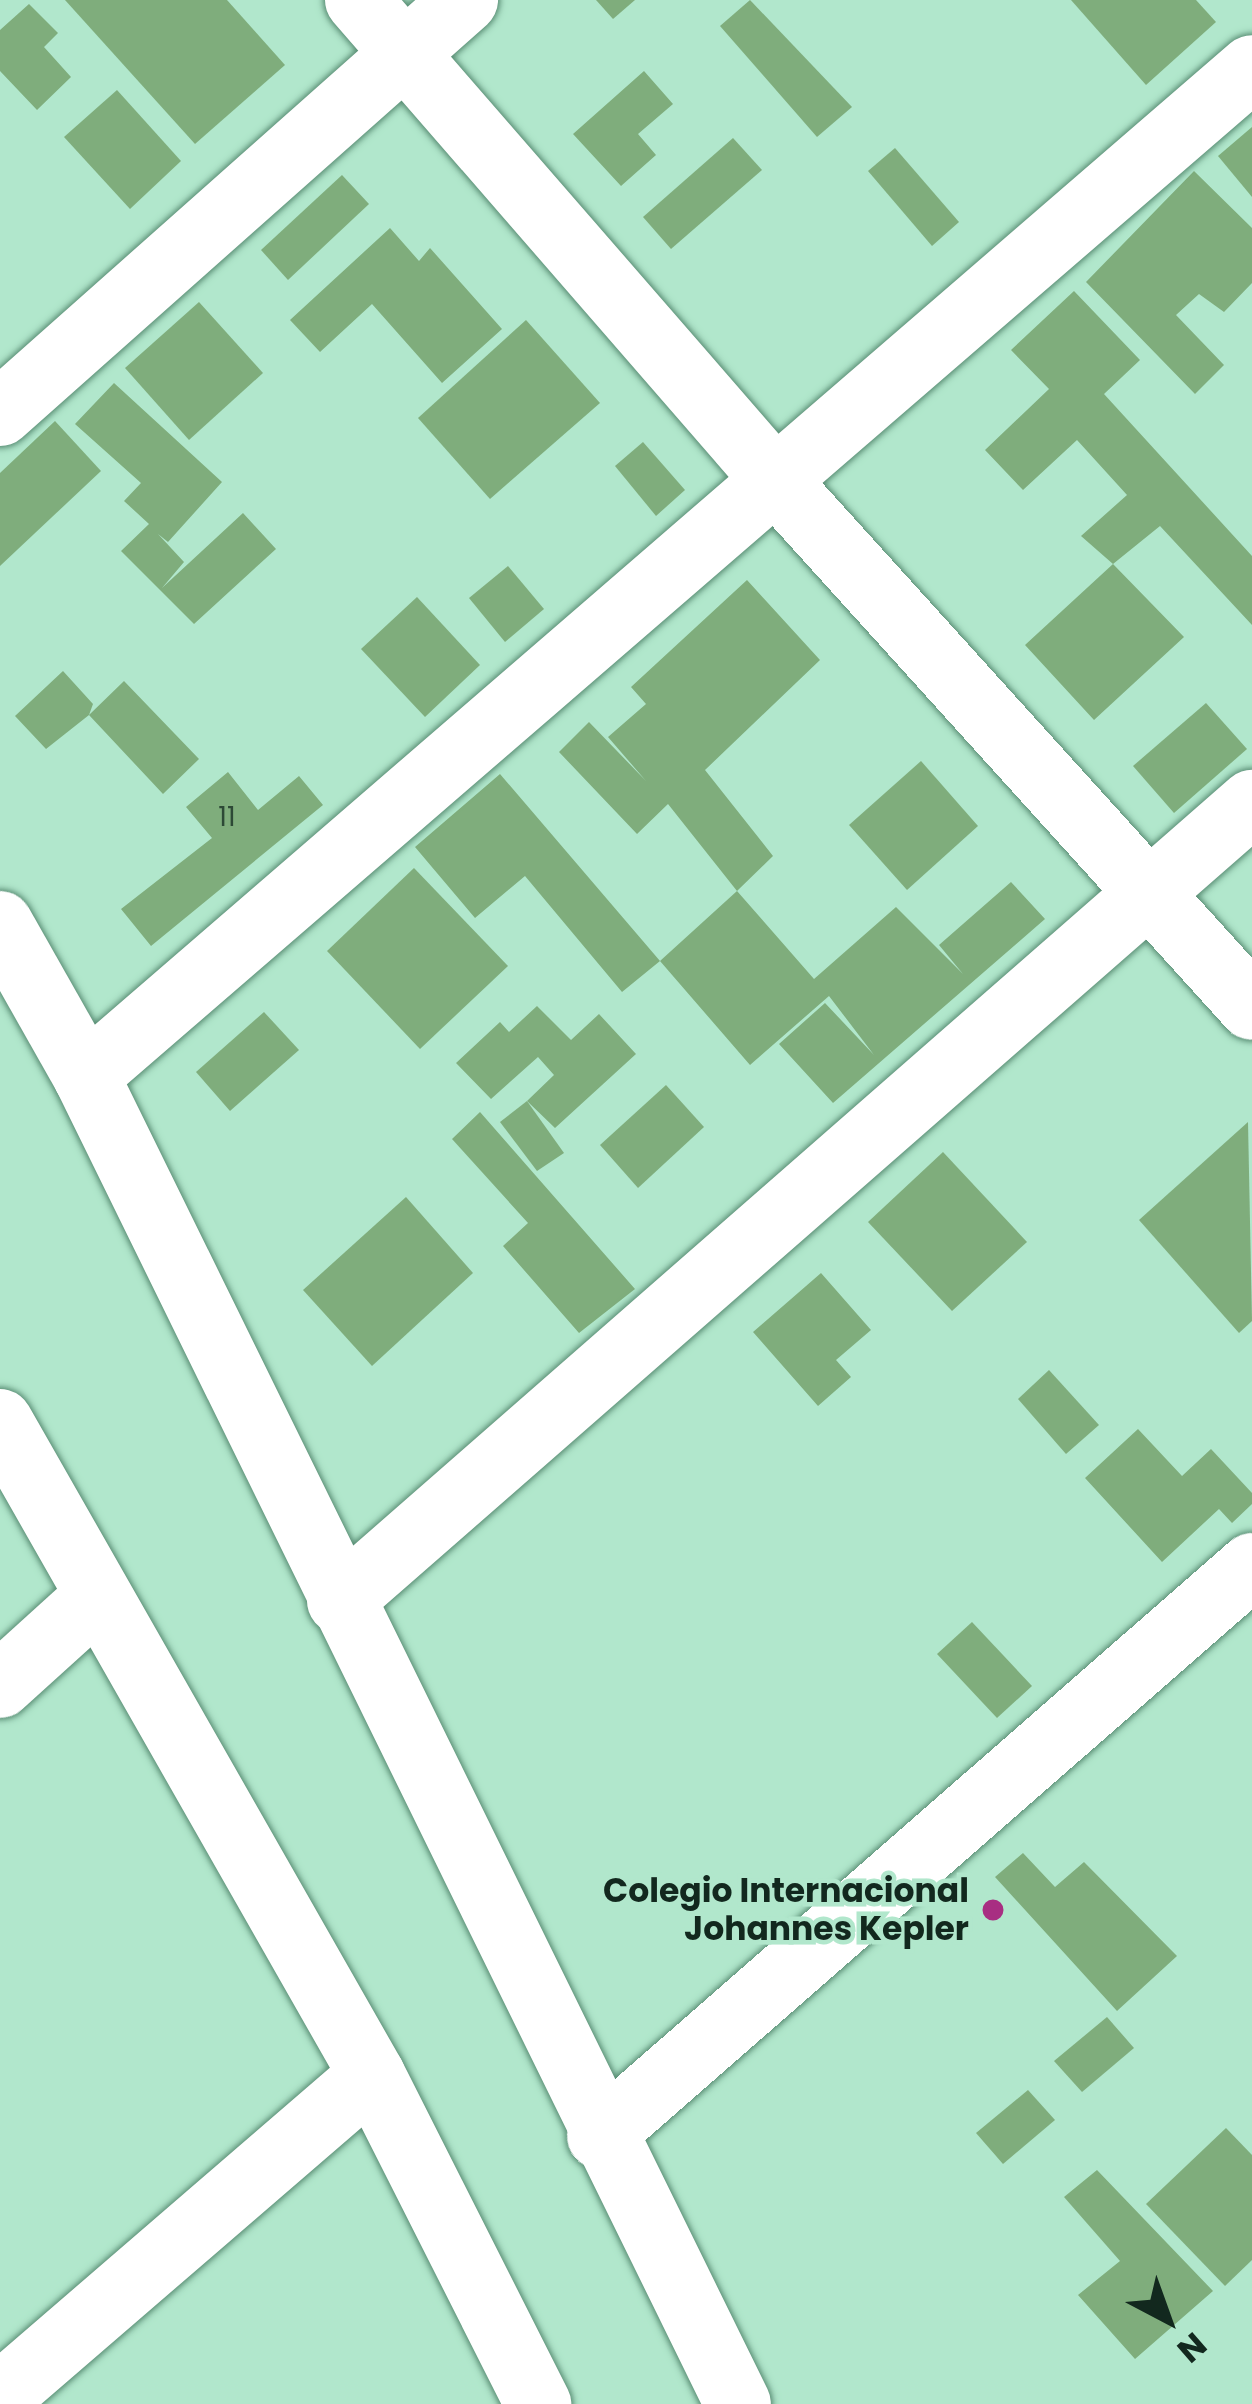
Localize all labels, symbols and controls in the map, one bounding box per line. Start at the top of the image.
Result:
house number: 11 [218,801,236,833]
place label: Colegio Internacional Johannes Kepler [603,1871,969,1949]
marker: Colegio Internacional Johannes Kepler [980,1897,1006,1923]
north arrow [1108,2260,1228,2380]
text: N [1167,2322,1217,2373]

